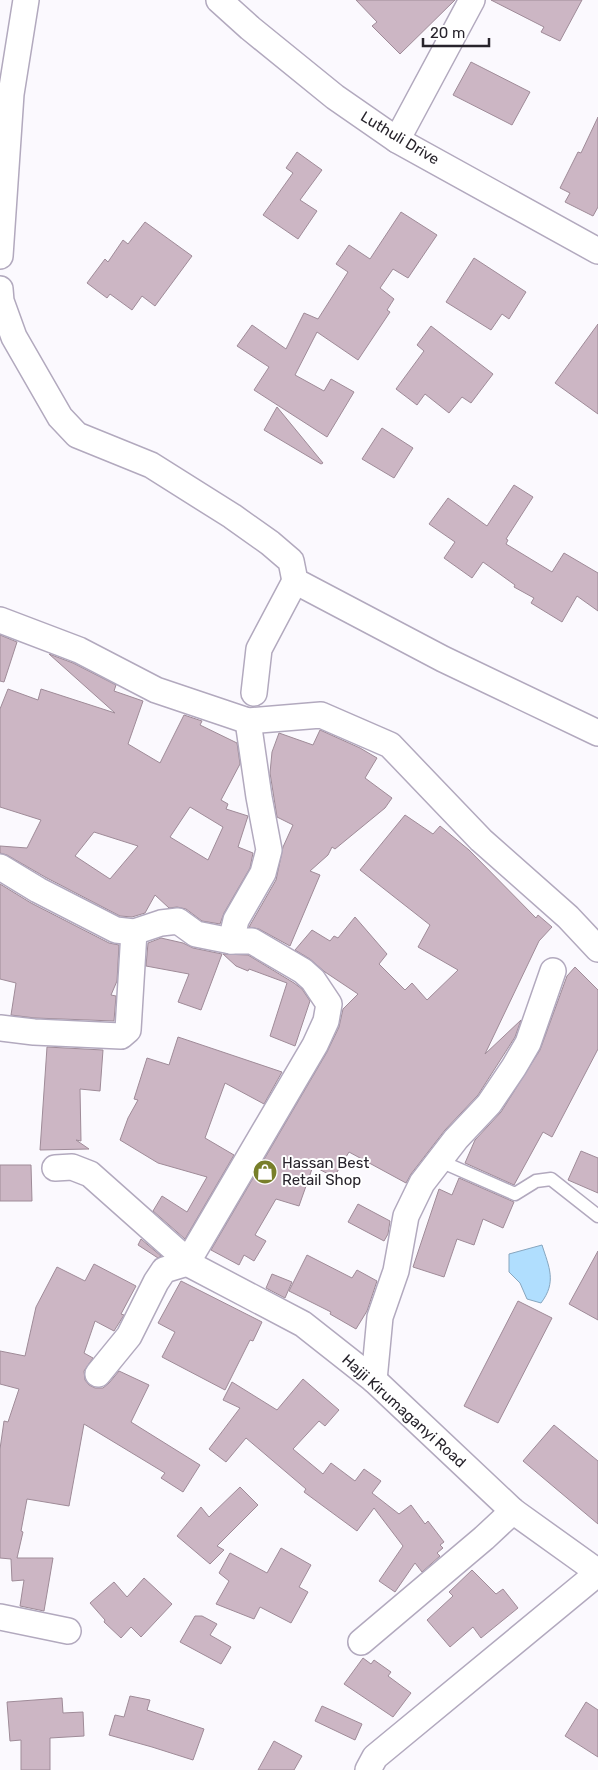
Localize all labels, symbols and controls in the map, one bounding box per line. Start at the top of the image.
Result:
scale bar [423,15,489,47]
text: 20 m [430,24,465,42]
street label: Luthuli Drive [358,108,442,168]
place label: Hassan Best Retail Shop [282,1154,369,1189]
shop icon: Hassan Best Retail Shop [252,1159,278,1185]
street label: Hajji Kirumaganyi Road [338,1351,470,1471]

